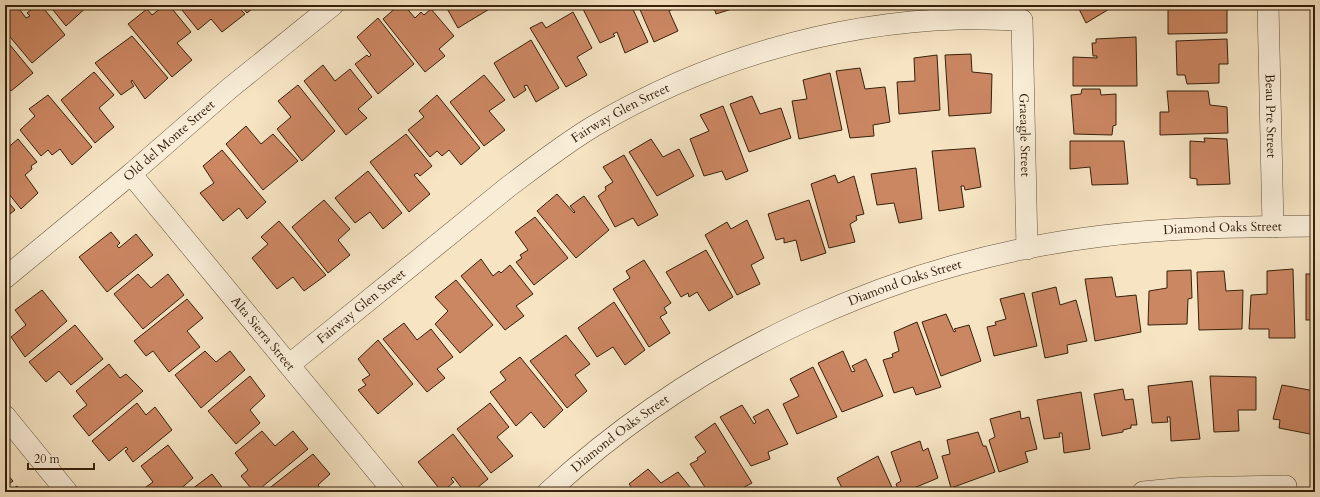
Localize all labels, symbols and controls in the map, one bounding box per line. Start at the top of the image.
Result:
street label: Beau Pre Street [1261,74,1280,158]
street label: Fairway Glen Street [568,79,672,147]
street label: Graeagle Street [1015,93,1034,177]
street label: Old del Monte Street [120,96,219,186]
street label: Diamond Oaks Street [1163,217,1282,239]
street label: Diamond Oaks Street [845,255,963,310]
street label: Fairway Glen Street [313,265,409,348]
street label: Alta Sierra Street [227,292,299,375]
street label: Diamond Oaks Street [567,390,673,476]
scale bar [28,445,94,471]
text: 20 m [34,451,61,467]

